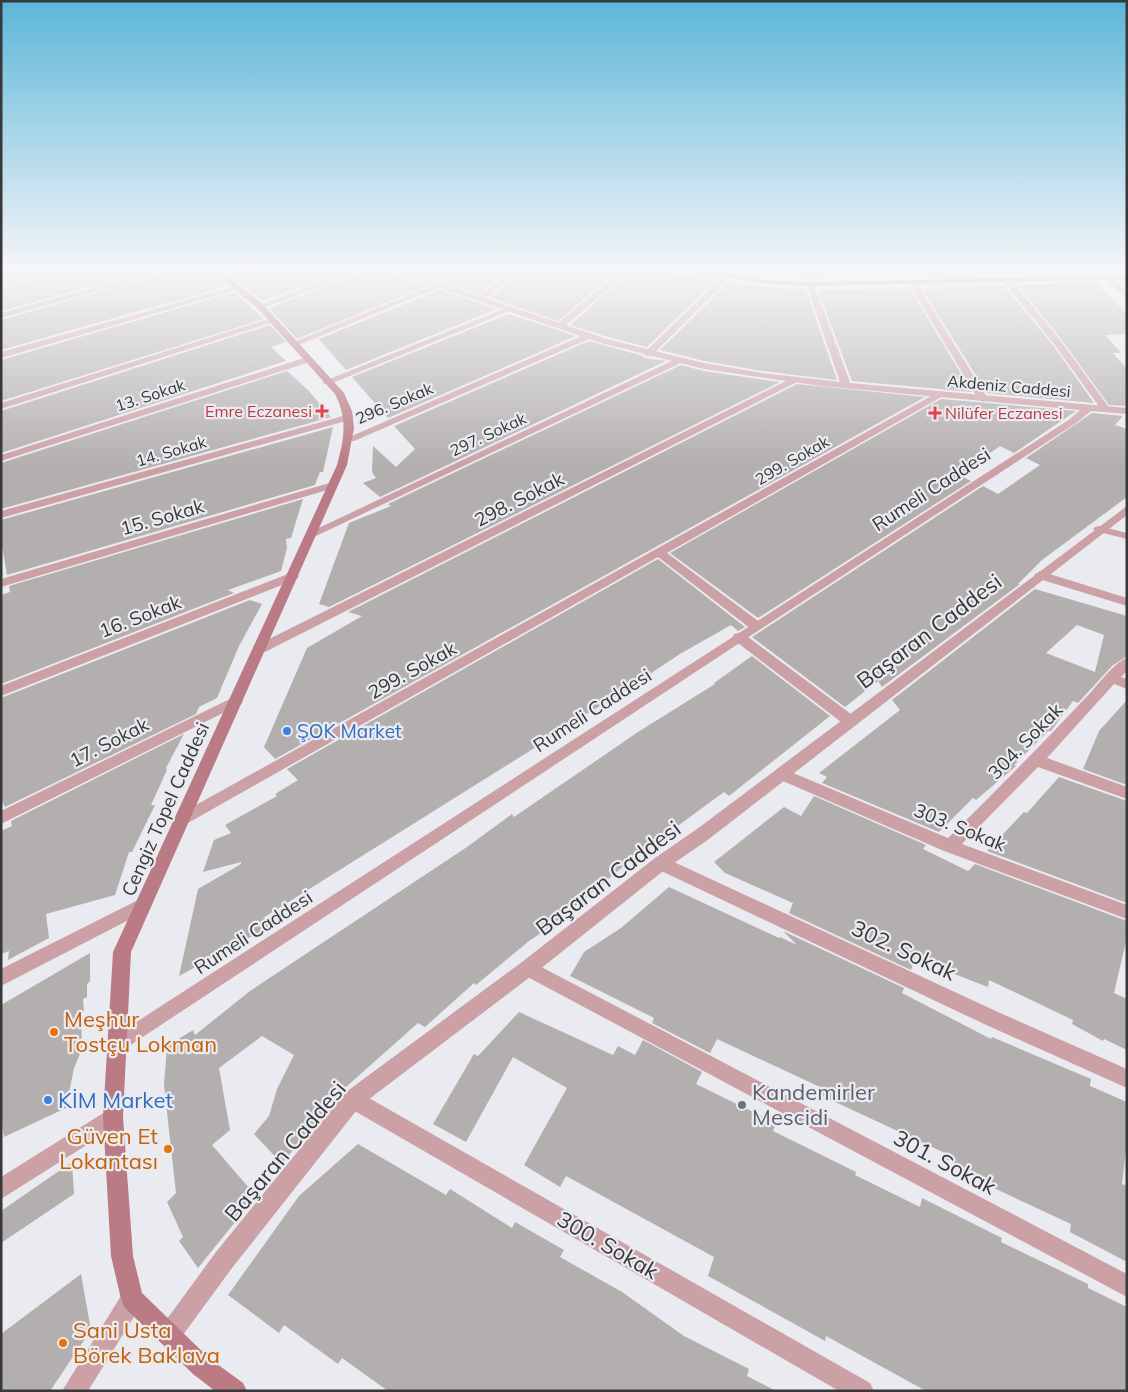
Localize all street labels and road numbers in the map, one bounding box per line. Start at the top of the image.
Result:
street label: Akdeniz Caddesi [947,371,1071,401]
street label: 13. Sokak [113,374,188,416]
street label: 296. Sokak [352,378,436,428]
street label: 297. Sokak [447,407,530,460]
street label: 14. Sokak [134,431,209,471]
street label: 299. Sokak [752,431,833,489]
street label: Rumeli Caddesi [867,442,995,536]
street label: 298. Sokak [470,466,568,532]
street label: 15. Sokak [118,494,207,540]
street label: Başaran Caddesi [851,567,1007,695]
street label: 16. Sokak [96,589,184,643]
street label: 299. Sokak [364,636,460,704]
street label: Rumeli Caddesi [528,663,656,757]
street label: 304. Sokak [983,698,1067,784]
street label: 17. Sokak [65,712,153,772]
street label: Cengiz Topel Caddesi [116,718,214,900]
street label: 303. Sokak [911,798,1010,856]
street label: Başaran Caddesi [530,814,686,942]
street label: Rumeli Caddesi [189,885,317,979]
street label: 302. Sokak [847,914,961,987]
street label: Başaran Caddesi [218,1075,352,1227]
street label: 301. Sokak [889,1123,1002,1201]
street label: 300. Sokak [552,1205,664,1286]

